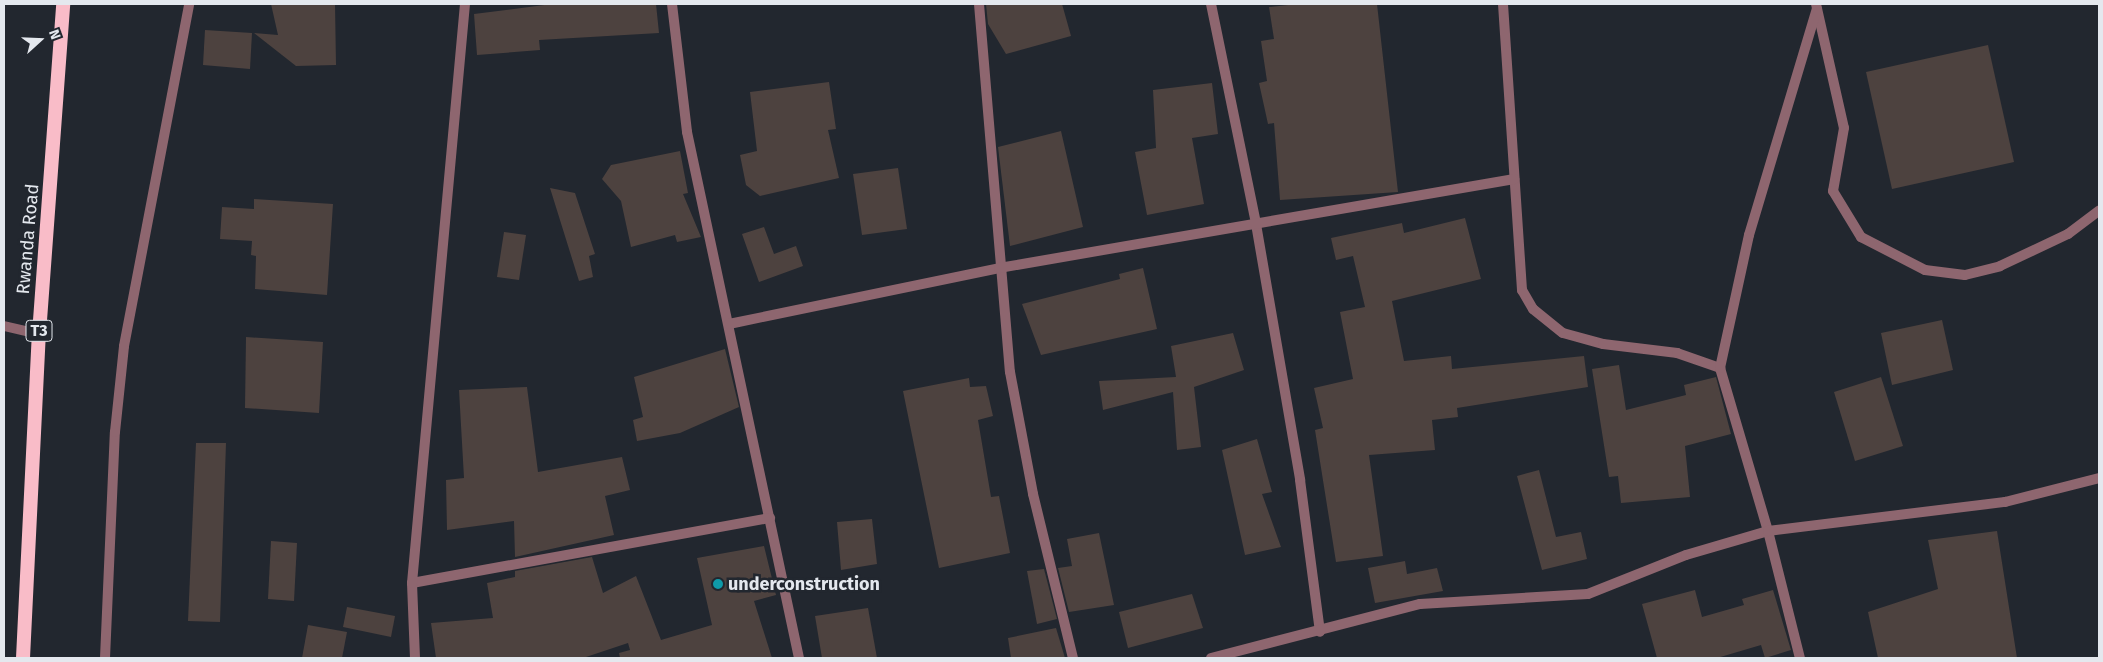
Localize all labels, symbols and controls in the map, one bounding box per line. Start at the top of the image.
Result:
north arrow [15,15,65,65]
text: N [45,27,64,42]
street label: Rwanda Road [12,183,44,295]
road number: T3 [25,318,53,344]
place label: underconstruction [728,573,880,595]
marker: underconstruction [712,578,724,590]

